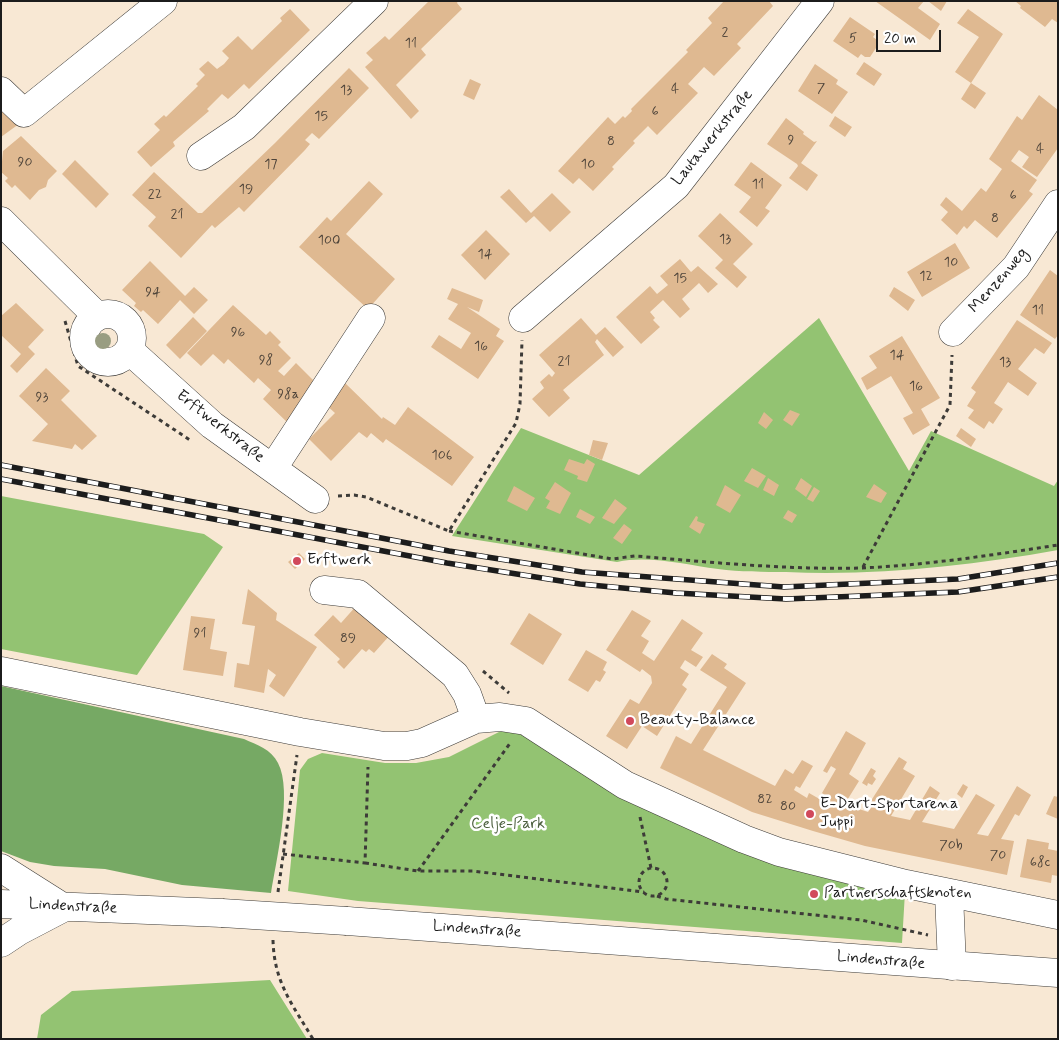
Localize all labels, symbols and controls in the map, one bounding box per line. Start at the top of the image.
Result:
scale bar [879,20,944,52]
house number: 2 [722,25,728,41]
text: 20 m [884,29,916,49]
house number: 5 [849,31,857,47]
house number: 11 [405,36,417,52]
house number: 7 [817,81,825,97]
house number: 4 [671,82,679,98]
house number: 13 [340,83,352,99]
street label: Lautawerkstraße [668,86,758,190]
house number: 6 [651,104,659,120]
house number: 15 [314,109,328,125]
house number: 9 [788,133,794,149]
house number: 8 [607,134,615,150]
house number: 4 [1036,142,1044,158]
house number: 90 [18,155,32,171]
house number: 17 [264,157,278,173]
house number: 10 [581,157,595,173]
house number: 11 [752,177,764,193]
house number: 19 [239,182,253,198]
house number: 22 [148,187,162,203]
house number: 6 [1009,188,1017,204]
house number: 21 [171,207,183,223]
house number: 8 [991,211,999,227]
house number: 13 [719,232,731,248]
house number: 100 [318,233,340,249]
street label: Menzenweg [965,244,1033,318]
house number: 14 [478,247,492,263]
house number: 10 [944,255,958,271]
house number: 12 [919,269,933,285]
house number: 15 [673,271,687,287]
house number: 94 [145,285,161,301]
house number: 11 [1032,303,1044,319]
house number: 96 [231,325,245,341]
house number: 16 [474,339,488,355]
house number: 14 [890,348,904,364]
house number: 98 [259,353,273,369]
house number: 21 [558,354,570,370]
house number: 13 [999,355,1011,371]
house number: 16 [909,379,923,395]
street label: Erftwerkstraße [172,387,268,467]
house number: 98a [277,387,299,403]
house number: 93 [36,390,48,406]
house number: 106 [432,448,452,464]
place label: Erftwerk [307,551,371,571]
marker: Erftwerk [291,555,303,567]
house number: 91 [194,626,206,642]
house number: 89 [340,631,356,647]
place label: Beauty-Balance [640,711,755,731]
marker: Beauty-Balance [624,715,636,727]
house number: 82 [757,792,773,808]
place label: E-Dart-Sportarena Juppi [820,795,958,833]
house number: 80 [780,799,796,815]
marker: E-Dart-Sportarena Juppi [804,808,816,820]
park label: Celje-Park [471,815,545,835]
house number: 70b [939,838,963,854]
house number: 70 [990,848,1006,864]
house number: 68c [1030,855,1050,871]
place label: Partnerschaftsknoten [824,884,972,904]
marker: Partnerschaftsknoten [808,888,820,900]
street label: Lindenstraße [28,895,118,919]
street label: Lindenstraße [432,917,522,943]
street label: Lindenstraße [836,948,926,974]

